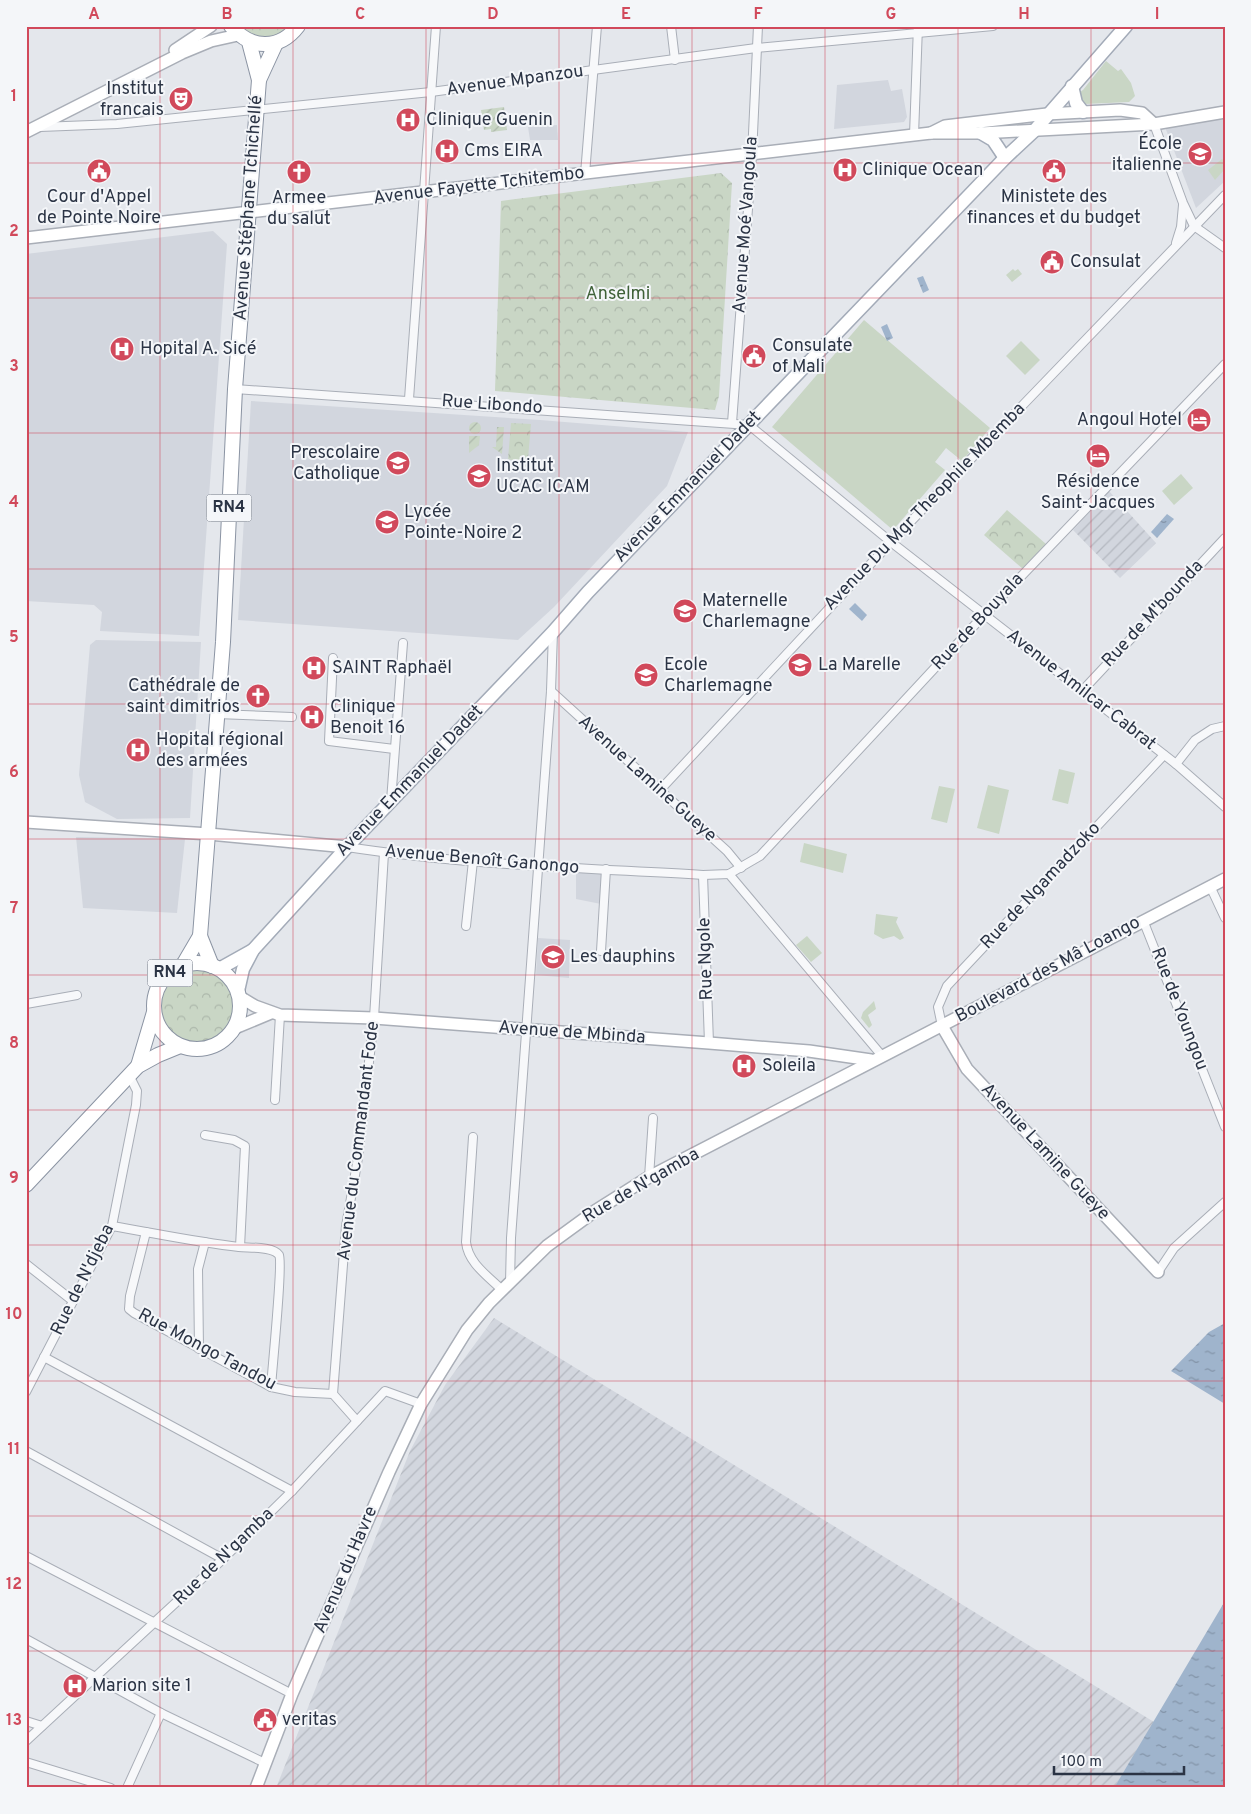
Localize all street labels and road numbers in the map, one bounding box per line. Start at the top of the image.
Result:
street label: Avenue Mpanzou [445,60,585,102]
street label: Avenue Stéphane Tchichellé [230,95,268,321]
street label: Avenue Moé Vangoula [728,136,764,314]
street label: Avenue Fayette Tchitembo [372,162,586,210]
street label: Rue Libondo [441,390,543,420]
street label: Avenue Du Mgr Theophile Mbemba [819,398,1031,616]
street label: Avenue Emmanuel Dadet [609,406,767,568]
road number: RN4 [206,494,252,522]
street label: Rue de M'bounda [1097,555,1209,673]
street label: Rue de Bouyala [927,569,1029,675]
street label: Avenue Amilcar Cabrat [1001,624,1161,756]
street label: Avenue Emmanuel Dadet [331,700,489,862]
street label: Avenue Lamine Gueye [573,711,721,847]
street label: Rue de Ngamadzoko [976,818,1106,954]
street label: Avenue Benoît Ganongo [384,840,580,880]
street label: Boulevard des Mâ Loango [952,911,1144,1029]
street label: Rue Ngole [693,917,719,1001]
street label: Rue de Youngou [1145,944,1213,1074]
road number: RN4 [148,960,192,986]
street label: Avenue de Mbinda [498,1016,646,1050]
street label: Avenue du Commandant Fode [333,1020,385,1262]
street label: Avenue Lamine Gueye [975,1079,1115,1225]
street label: Rue de N'gamba [578,1143,704,1229]
street label: Rue de N'djeba [46,1221,120,1339]
street label: Rue Mongo Tandou [134,1304,280,1396]
street label: Rue de N'gamba [169,1503,279,1611]
street label: Avenue du Havre [309,1503,383,1637]

